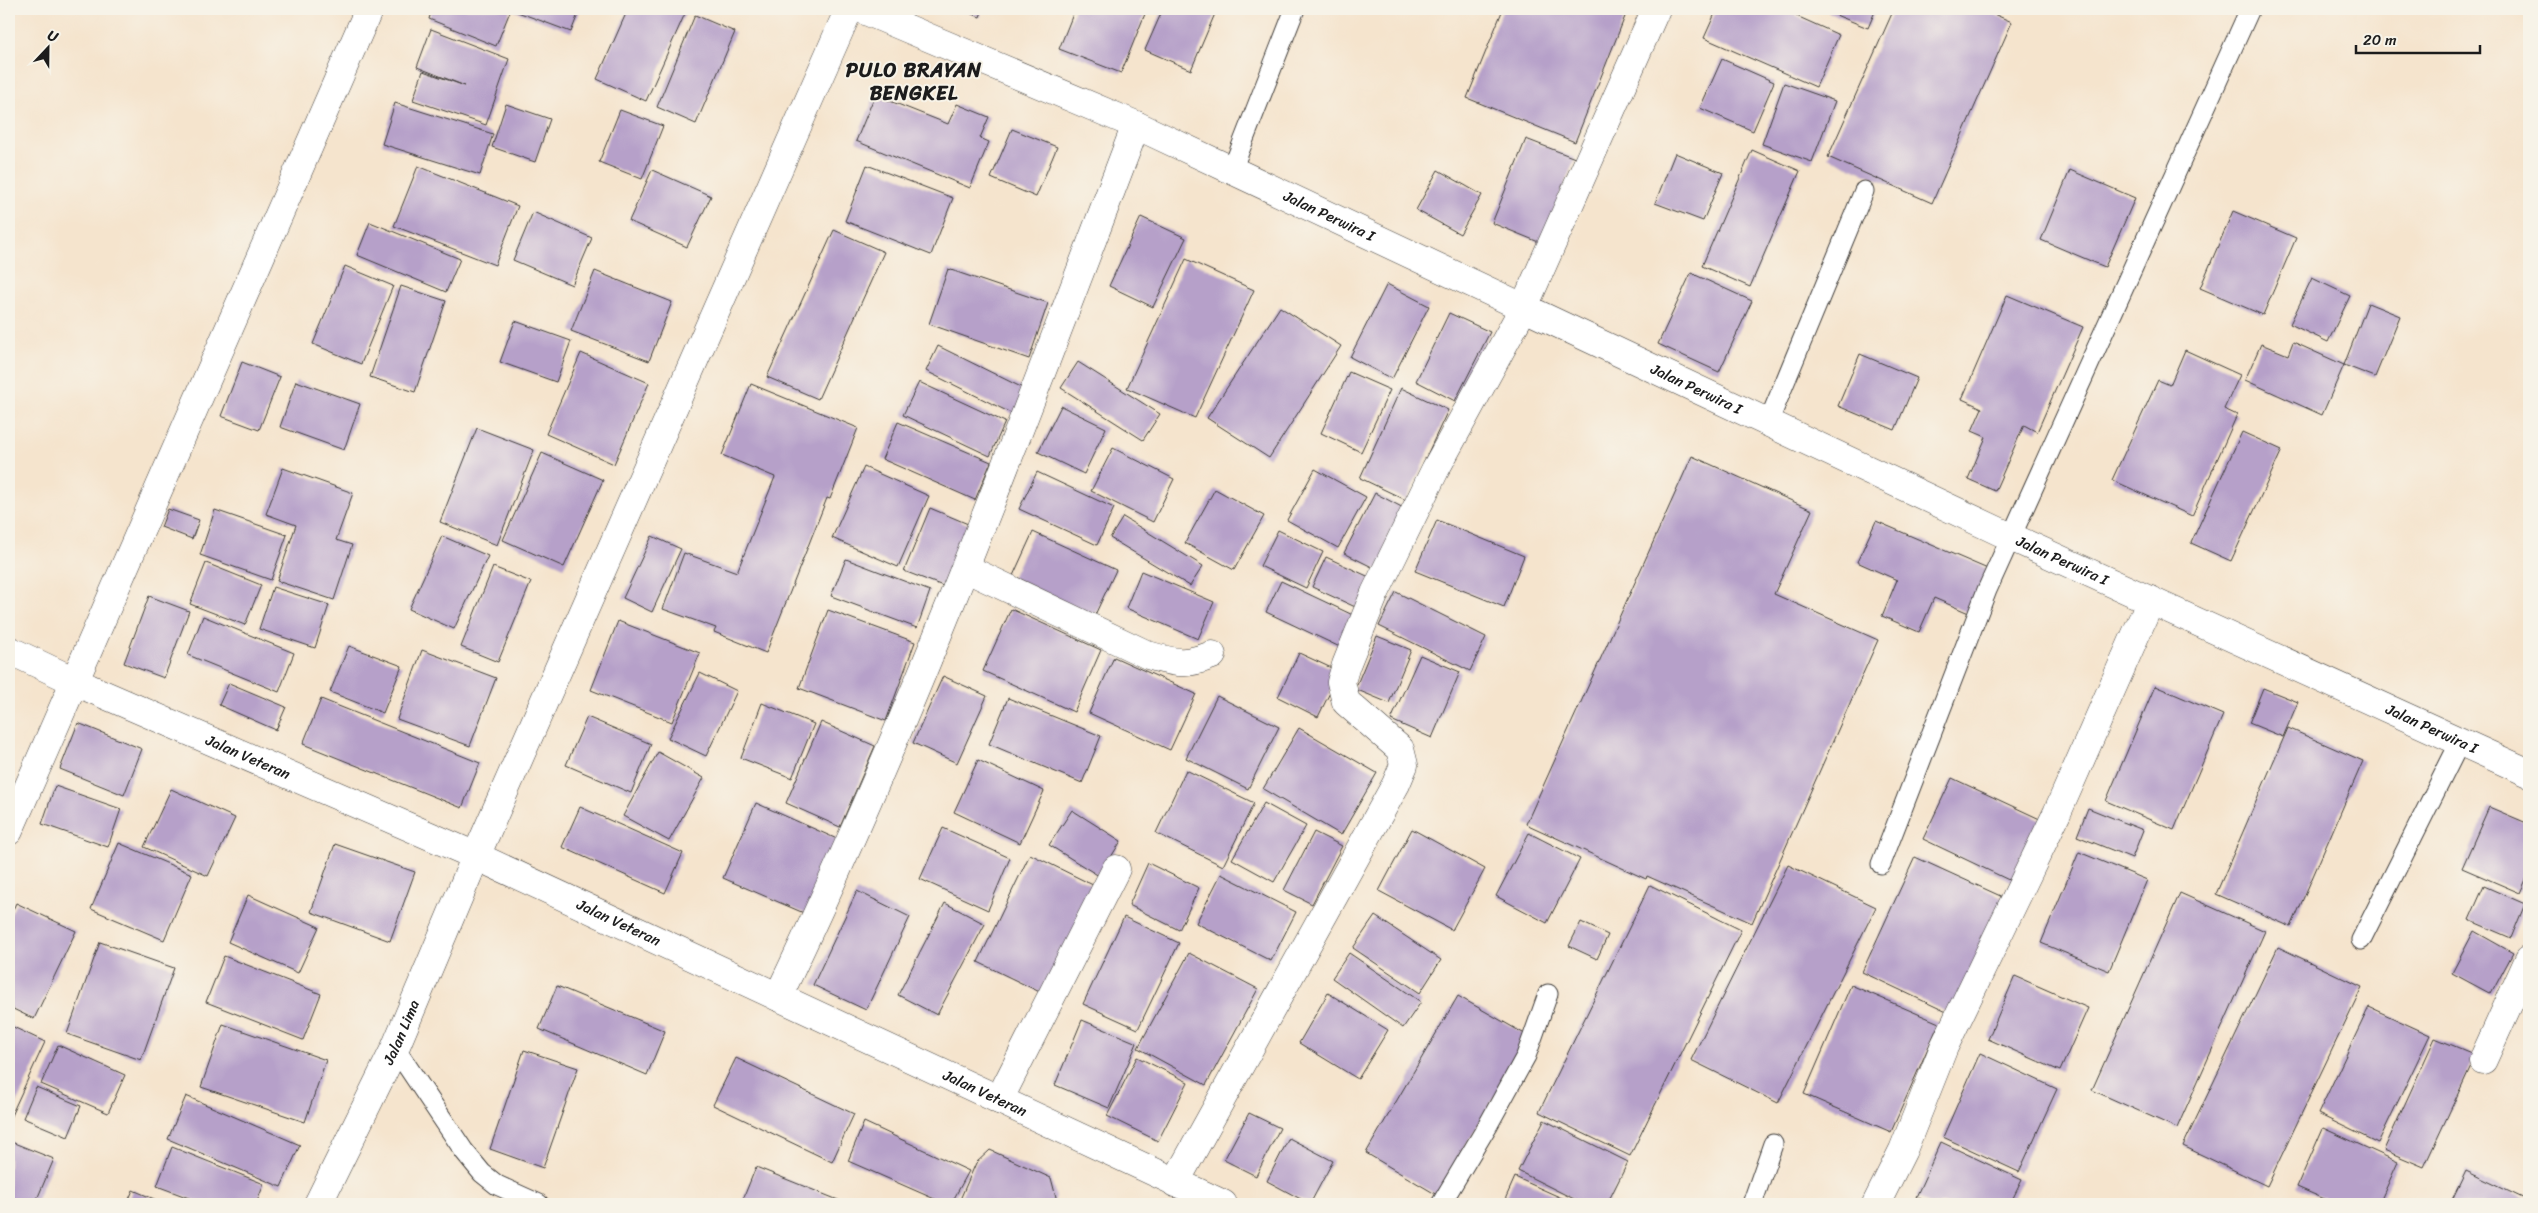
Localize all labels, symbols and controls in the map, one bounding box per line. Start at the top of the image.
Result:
north arrow [22,22,72,72]
scale bar [2356,22,2479,54]
text: U [44,23,62,50]
text: 20 m [2363,27,2397,53]
district label: PULO BRAYAN BENGKEL [846,53,982,111]
street label: Jalan Perwira I [1278,183,1380,249]
street label: Jalan Perwira I [1645,356,1748,422]
street label: Jalan Perwira I [2011,528,2114,593]
street label: Jalan Perwira I [2381,696,2483,761]
street label: Jalan Veteran [201,727,295,787]
street label: Jalan Veteran [572,891,665,953]
street label: Jalan Lima [375,995,427,1070]
street label: Jalan Veteran [938,1062,1031,1124]

